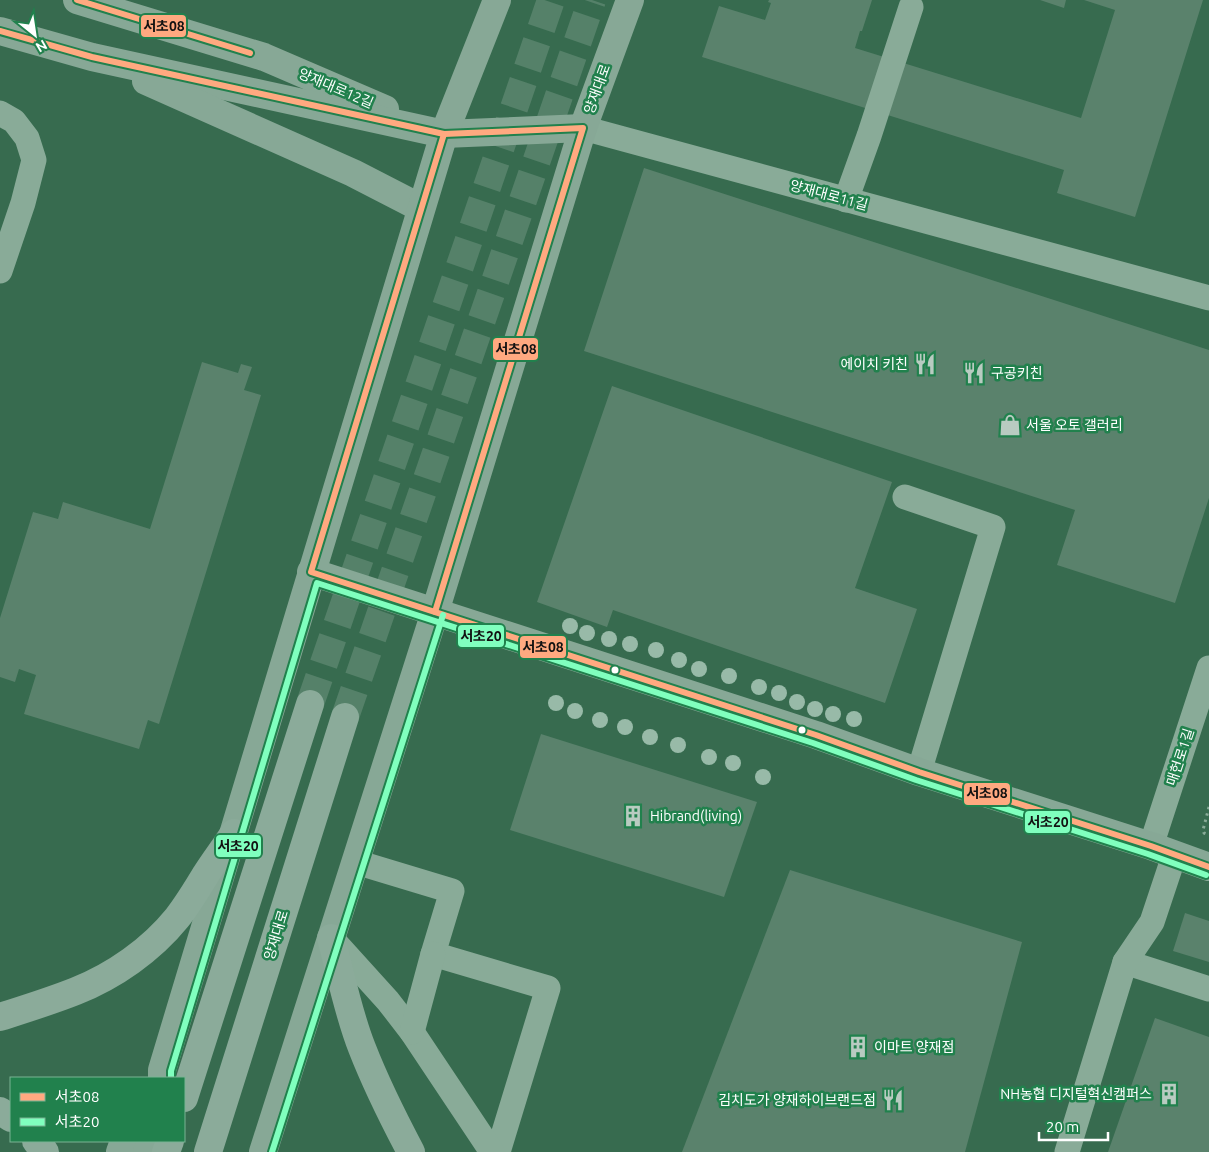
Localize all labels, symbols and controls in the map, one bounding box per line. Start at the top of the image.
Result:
north arrow [10,10,60,60]
line badge: 서초08 [140,14,187,38]
text: 서초08 [143,18,185,34]
text: N [33,37,50,56]
street label: 양재대로 [581,62,613,116]
street label: 양재대로12길 [296,65,376,111]
street label: 양재대로11길 [788,177,870,213]
line badge: 서초08 [492,337,539,361]
text: 서초08 [495,341,537,357]
restaurant icon: 에이치 키친 [912,351,938,377]
place label: 에이치 키친 [840,356,908,372]
restaurant icon: 구공키친 [961,360,987,386]
place label: 구공키친 [991,365,1043,381]
shop icon: 서울 오토 갤러리 [997,412,1023,438]
place label: 서울 오토 갤러리 [1026,417,1123,433]
line badge: 서초20 [457,624,505,648]
text: 서초20 [460,628,502,644]
line badge: 서초08 [519,635,567,659]
text: 서초08 [522,639,564,655]
unlabelled marker [610,665,620,675]
unlabelled marker [797,725,807,735]
street label: 매헌로1길 [1163,726,1197,788]
line badge: 서초08 [963,782,1011,806]
text: 서초08 [966,785,1008,801]
building icon: Hibrand(living) [620,803,646,829]
place label: Hibrand(living) [650,808,742,824]
line badge: 서초20 [1024,810,1071,834]
text: 서초20 [1027,814,1069,830]
line badge: 서초20 [215,834,262,858]
text: 서초20 [217,838,259,854]
street label: 양재대로 [261,908,291,962]
building icon: 이마트 양재점 [845,1034,871,1060]
place label: 이마트 양재점 [874,1039,955,1055]
legend [10,1077,185,1142]
building icon: NH농협 디지털혁신캠퍼스 [1156,1081,1182,1107]
place label: NH농협 디지털혁신캠퍼스 [1000,1086,1152,1102]
restaurant icon: 김치도가 양재하이브랜드점 [880,1087,906,1113]
text: 서초08 [55,1088,100,1105]
place label: 김치도가 양재하이브랜드점 [718,1092,876,1108]
scale bar [1039,1110,1108,1142]
text: 서초20 [55,1113,100,1130]
text: 20 m [1046,1118,1079,1135]

